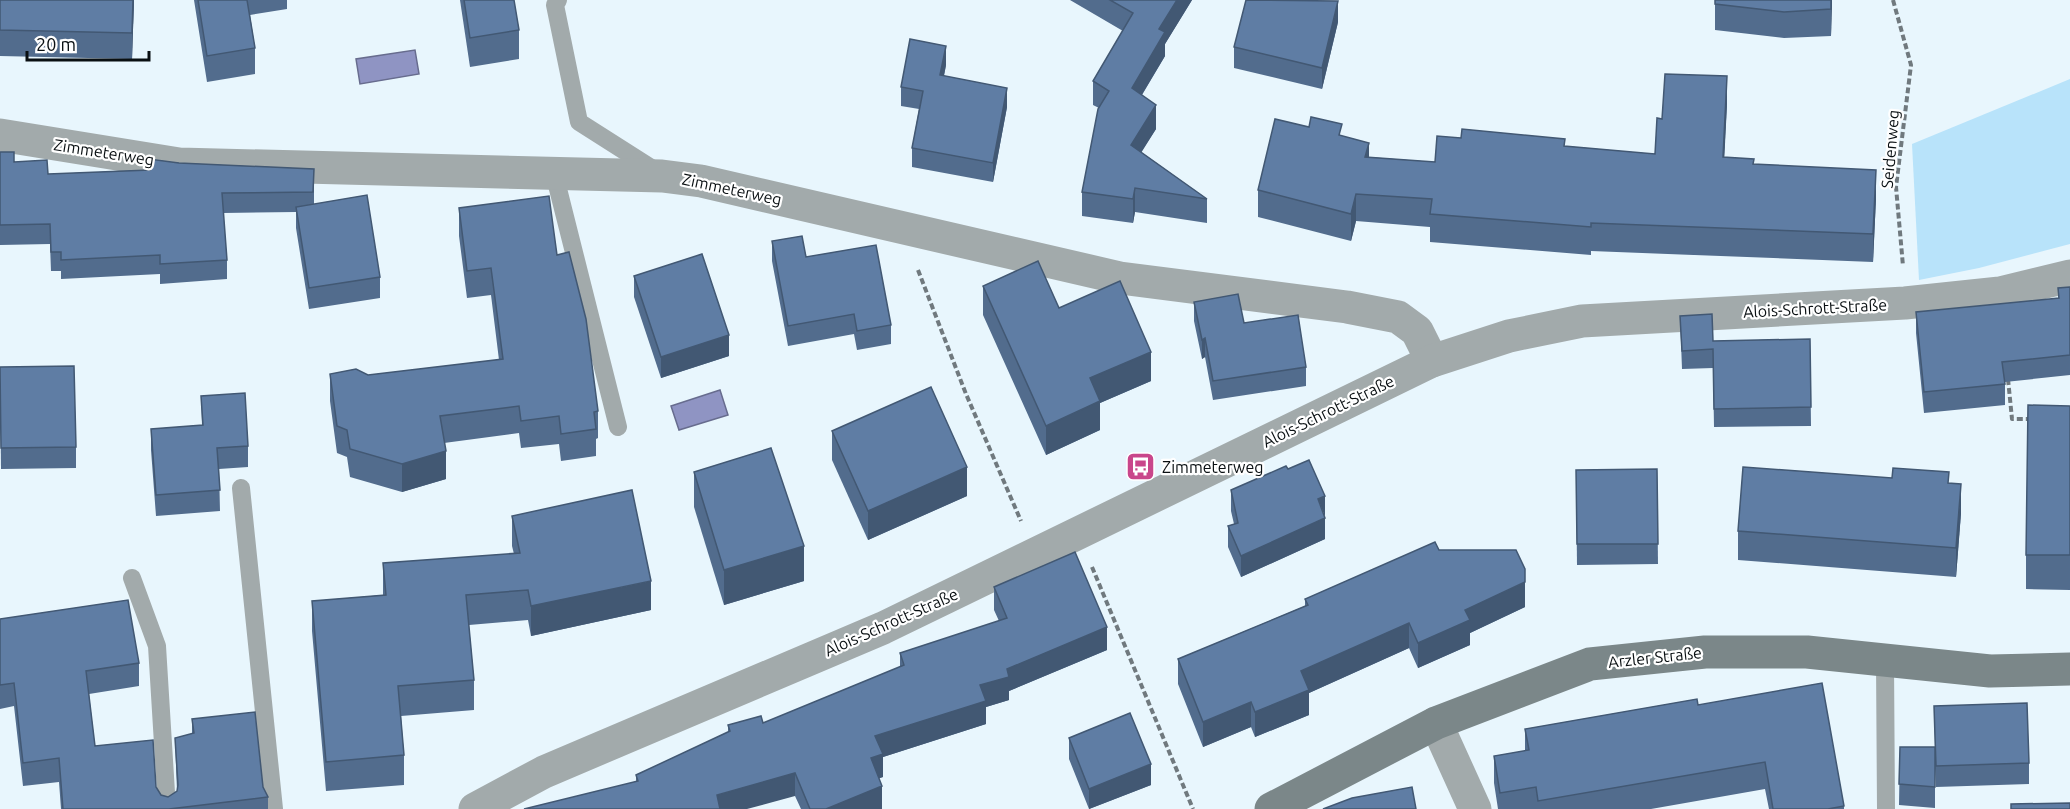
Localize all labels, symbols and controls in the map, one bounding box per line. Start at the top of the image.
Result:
scale bar [27,24,148,62]
text: 20 m [36,34,76,54]
street label: Seidenweg [1878,109,1902,189]
street label: Zimmeterweg [52,135,156,169]
street label: Zimmeterweg [681,170,783,208]
street label: Alois-Schrott-Straße [1743,295,1887,321]
street label: Alois-Schrott-Straße [1259,371,1397,451]
bus stop icon: Zimmeterweg [1125,451,1157,483]
place label: Zimmeterweg [1162,458,1263,476]
street label: Alois-Schrott-Straße [822,584,960,660]
street label: Arzler Straße [1607,643,1703,671]

